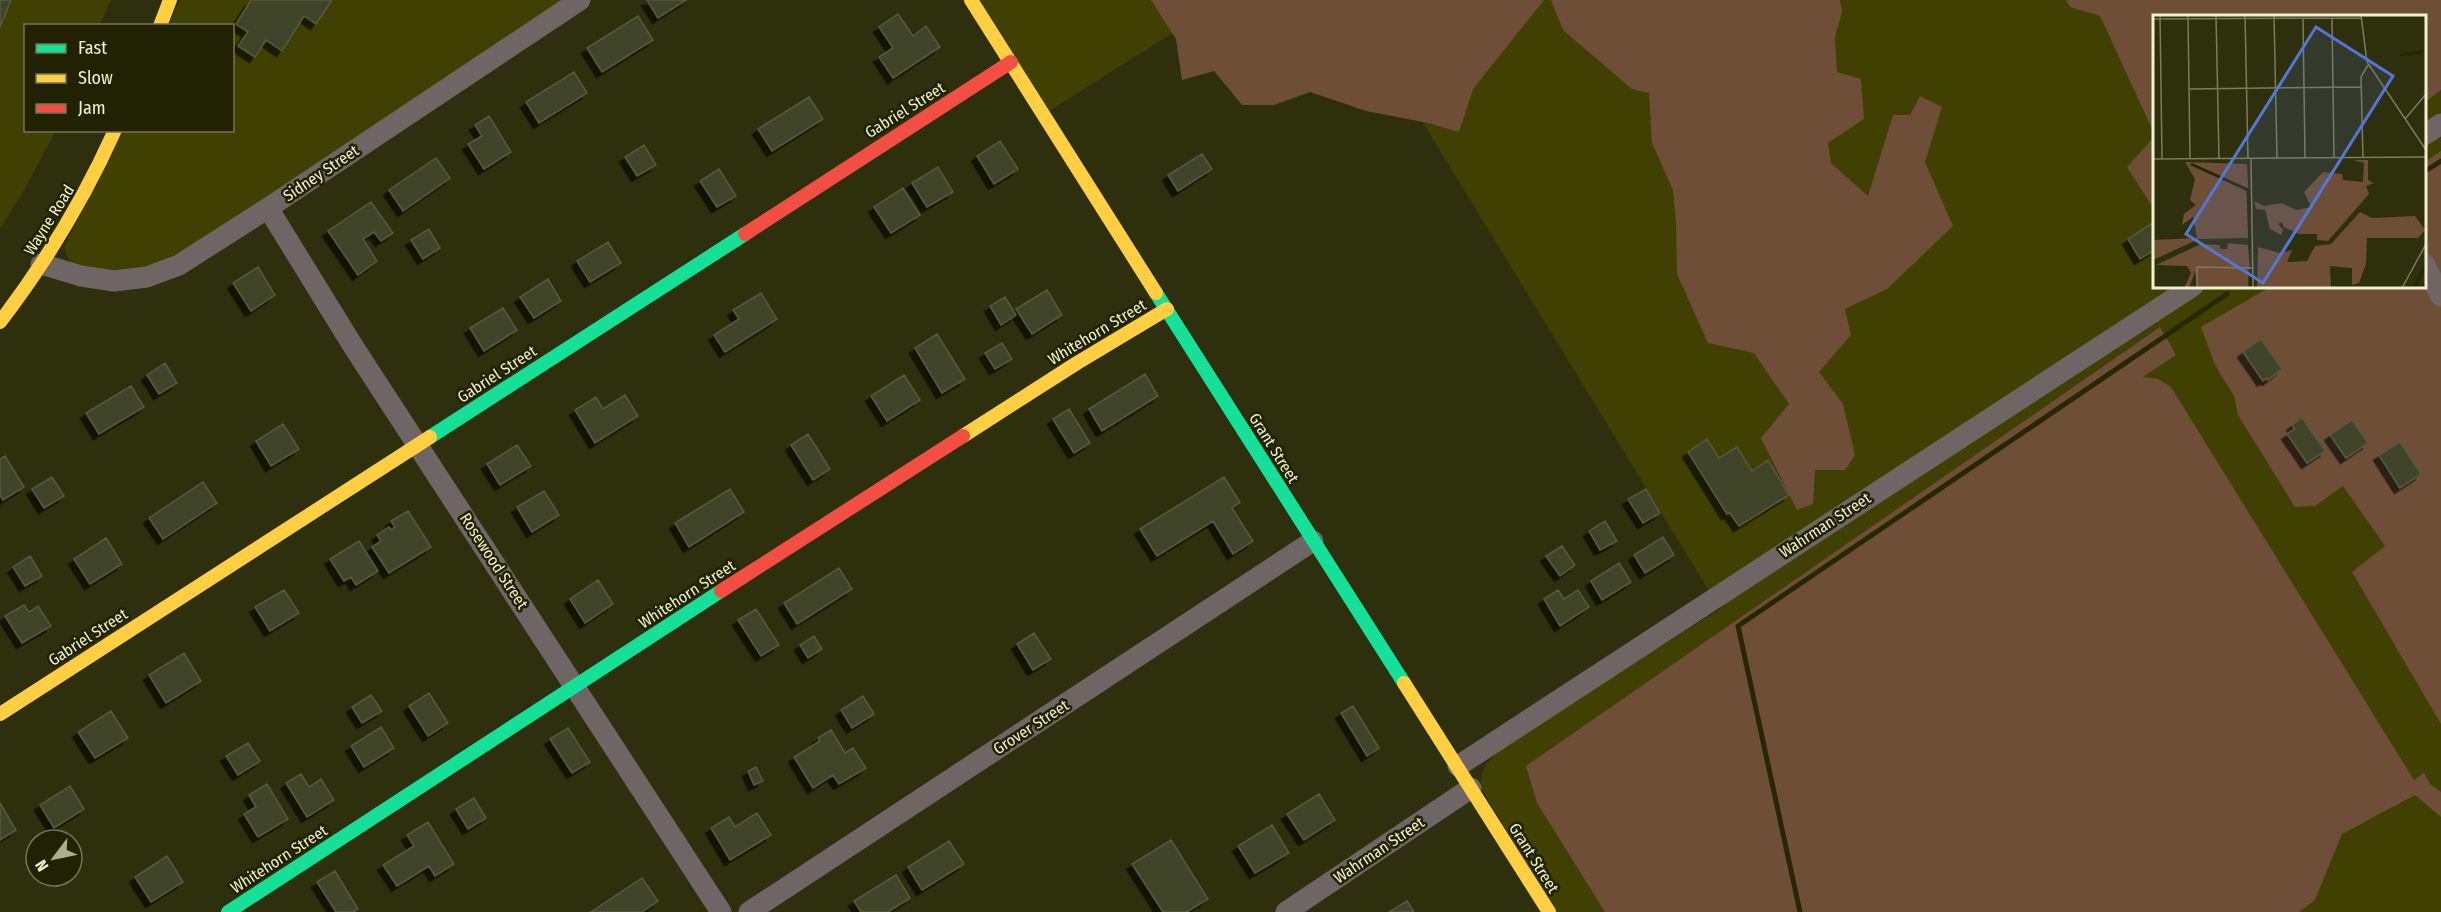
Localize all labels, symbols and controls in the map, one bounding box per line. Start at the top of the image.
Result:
inset map [2153,15,2426,288]
legend [24,24,234,132]
text: Fast [78,37,107,59]
text: Slow [78,67,113,89]
street label: Gabriel Street [862,78,949,142]
text: Jam [78,97,106,119]
street label: Sidney Street [280,140,363,205]
street label: Wayne Road [20,181,78,259]
street label: Whitehorn Street [1044,295,1150,369]
street label: Gabriel Street [454,341,541,407]
street label: Grant Street [1245,410,1303,487]
street label: Wahrman Street [1776,488,1875,562]
street label: Rosewood Street [456,509,533,613]
street label: Whitehorn Street [635,555,739,632]
street label: Gabriel Street [45,604,132,670]
street label: Grover Street [990,695,1073,758]
street label: Wahrman Street [1330,812,1428,887]
street label: Whitehorn Street [227,820,331,897]
street label: Grant Street [1505,820,1563,897]
north arrow [24,828,84,888]
text: N [31,857,52,875]

